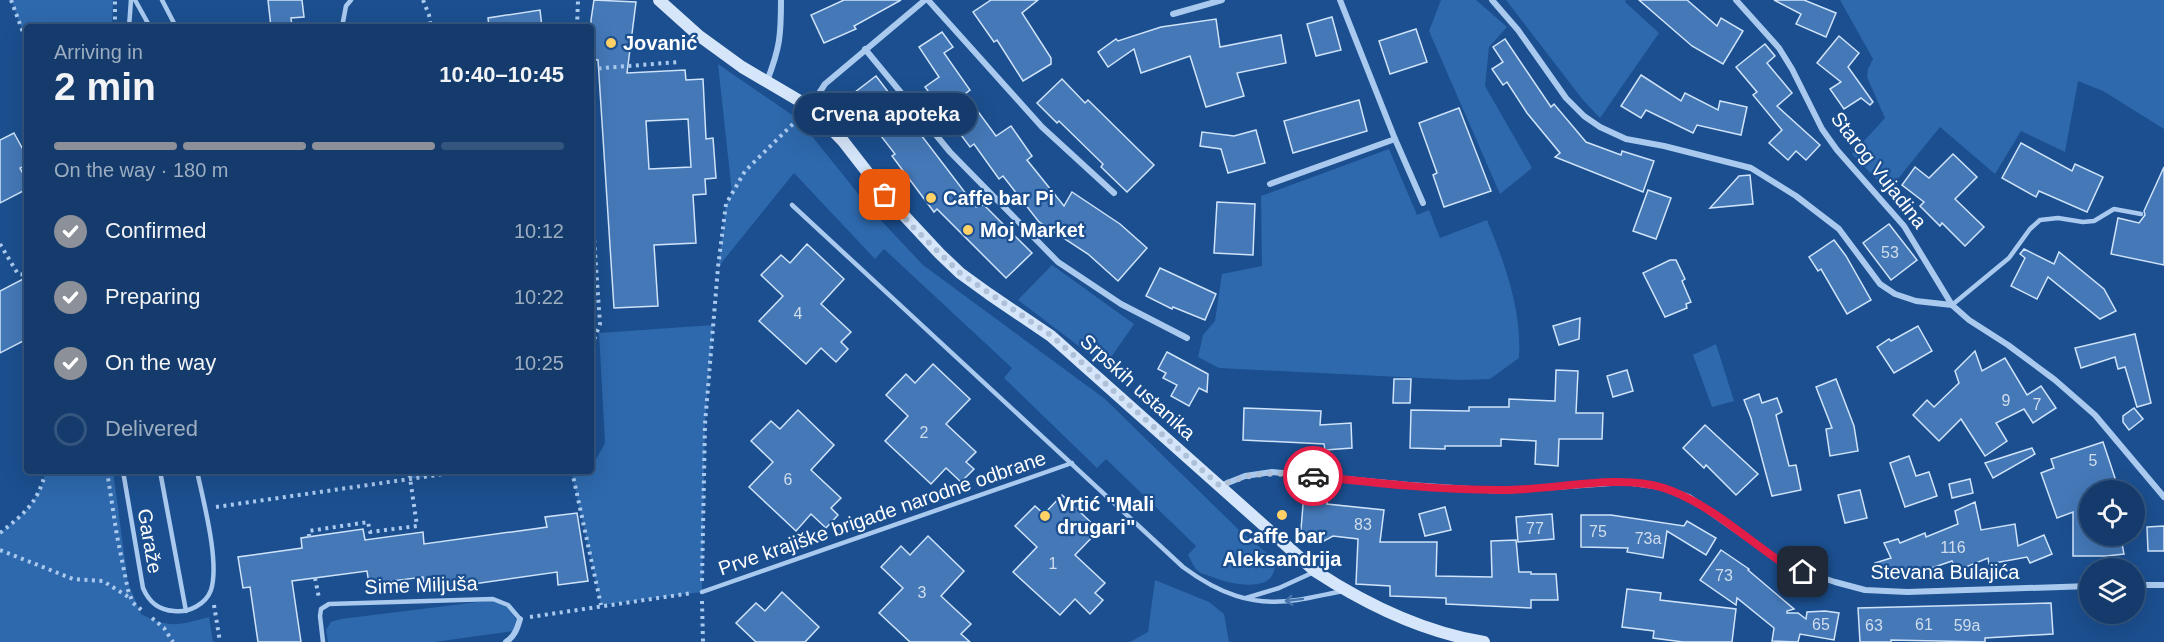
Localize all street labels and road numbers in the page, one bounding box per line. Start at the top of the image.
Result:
street label: Starog Vujadina [1827,107,1932,233]
street label: Srpskih ustanika [1076,330,1201,445]
street label: Prve krajiške brigade narodne odbrane [715,446,1049,580]
street label: Garaže [133,507,167,575]
street label: Stevana Bulajića [1871,561,2020,583]
street label: Sime Miljuša [364,572,479,598]

